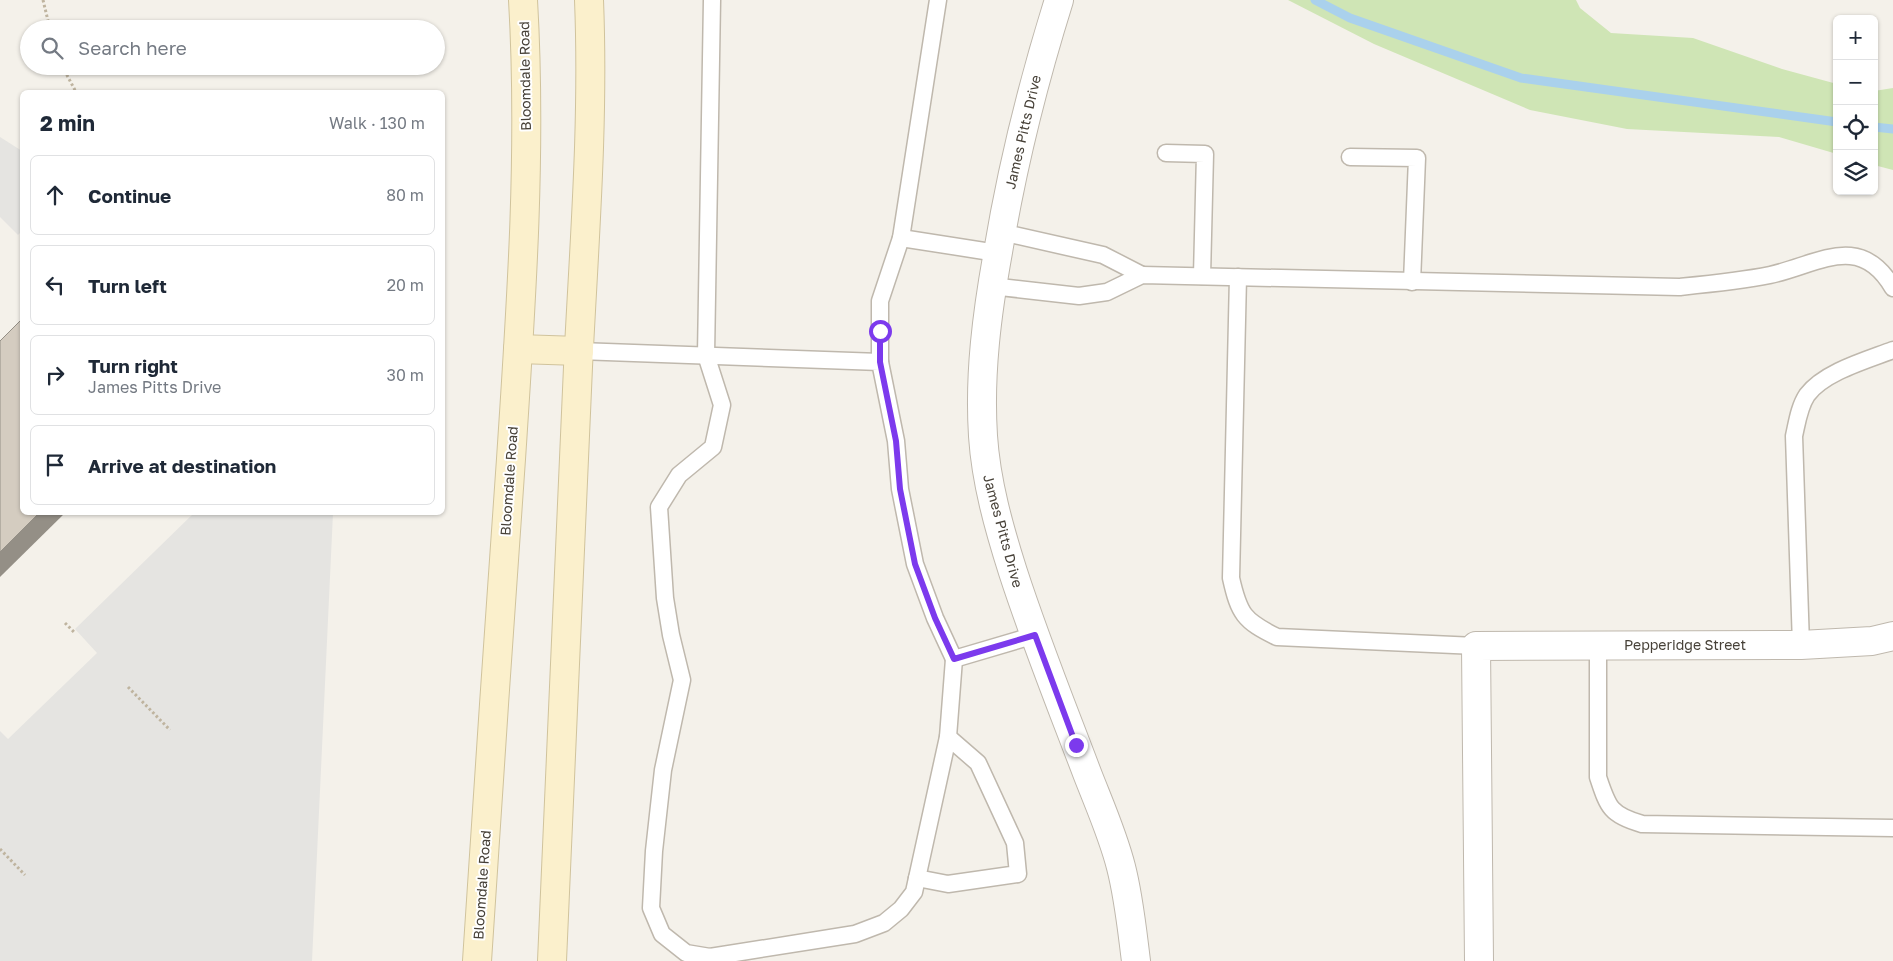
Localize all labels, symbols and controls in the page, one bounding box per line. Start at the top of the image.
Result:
map controls [1833,15,1878,195]
button: + [1833,15,1878,60]
search box [20,20,445,75]
street label: Bloomdale Road [515,21,534,131]
icon: search [38,34,66,62]
text: Search here [78,36,187,59]
button: − [1833,60,1878,105]
street label: James Pitts Drive [1001,73,1044,191]
button: locate [1833,105,1878,150]
text: 2 min [40,110,95,136]
text: Walk · 130 m [329,113,425,133]
button: layers [1833,150,1878,195]
icon: ahead [41,181,69,209]
text: Continue [88,184,171,207]
text: 80 m [386,185,424,205]
icon: left [41,271,69,299]
text: Turn left [88,274,167,297]
text: 20 m [387,275,424,295]
route start [869,320,892,343]
text: Turn right [88,354,178,377]
icon: right [41,361,69,389]
text: 30 m [387,365,424,385]
text: James Pitts Drive [88,377,221,397]
street label: Bloomdale Road [496,426,521,536]
icon: arrive [41,451,69,479]
text: Arrive at destination [88,454,276,477]
street label: James Pitts Drive [980,472,1027,589]
street label: Pepperidge Street [1624,636,1746,653]
route end [1065,734,1088,757]
street label: Bloomdale Road [469,830,494,940]

